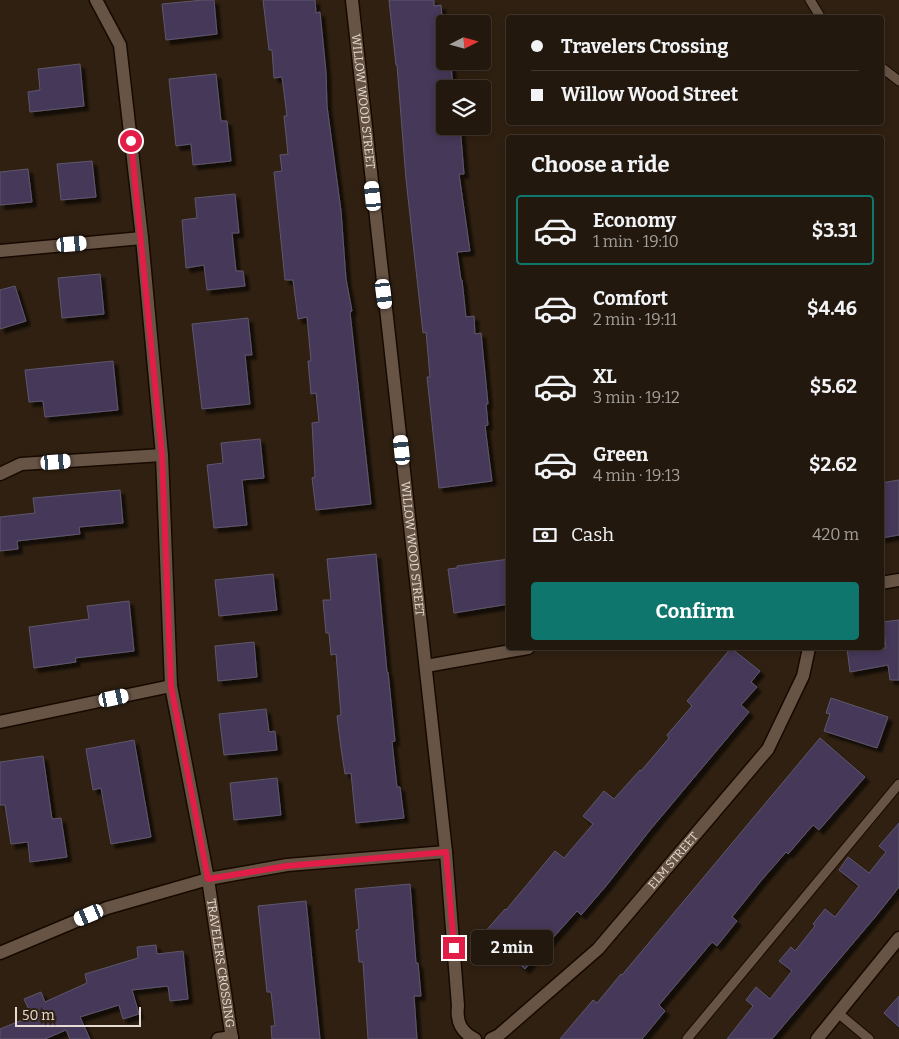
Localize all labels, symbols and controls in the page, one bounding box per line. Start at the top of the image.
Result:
north arrow [436,15,491,70]
map controls [436,15,491,135]
street label: WILLOW WOOD STREET [349,33,378,170]
text: Travelers Crossing [561,35,728,58]
button: layers [436,80,491,135]
text: Willow Wood Street [561,83,738,106]
route start [120,130,142,152]
text: Choose a ride [531,151,670,178]
car [363,180,382,212]
icon: car [533,208,578,253]
text: Economy [593,209,676,232]
text: $3.31 [812,219,857,242]
text: 1 min · 19:10 [593,232,679,251]
car [56,235,87,253]
car [374,278,393,310]
icon: car [533,286,578,331]
text: Comfort [593,287,668,310]
text: $4.46 [807,297,857,320]
text: 2 min · 19:11 [593,310,677,329]
icon: car [533,364,578,409]
text: XL [593,365,617,388]
text: $5.62 [810,375,857,398]
text: 3 min · 19:12 [593,388,680,407]
car [392,434,411,466]
icon: car [533,442,578,487]
text: Green [593,443,648,466]
car [40,453,71,471]
text: $2.62 [809,453,857,476]
text: 4 min · 19:13 [593,466,680,485]
street label: WILLOW WOOD STREET [398,480,427,617]
icon: cash [531,521,559,549]
text: Cash [571,523,614,546]
text: 420 m [812,525,859,544]
button: Confirm [531,582,859,640]
car [97,688,130,708]
street label: ELM STREET [645,829,701,892]
street label: TRAVELERS CROSSING [204,898,237,1029]
car [72,902,105,928]
callout: 2 min [472,930,554,966]
route end [443,937,465,959]
text: 2 min [491,938,533,957]
scale bar [15,1004,141,1027]
text: 50 m [22,1007,55,1024]

